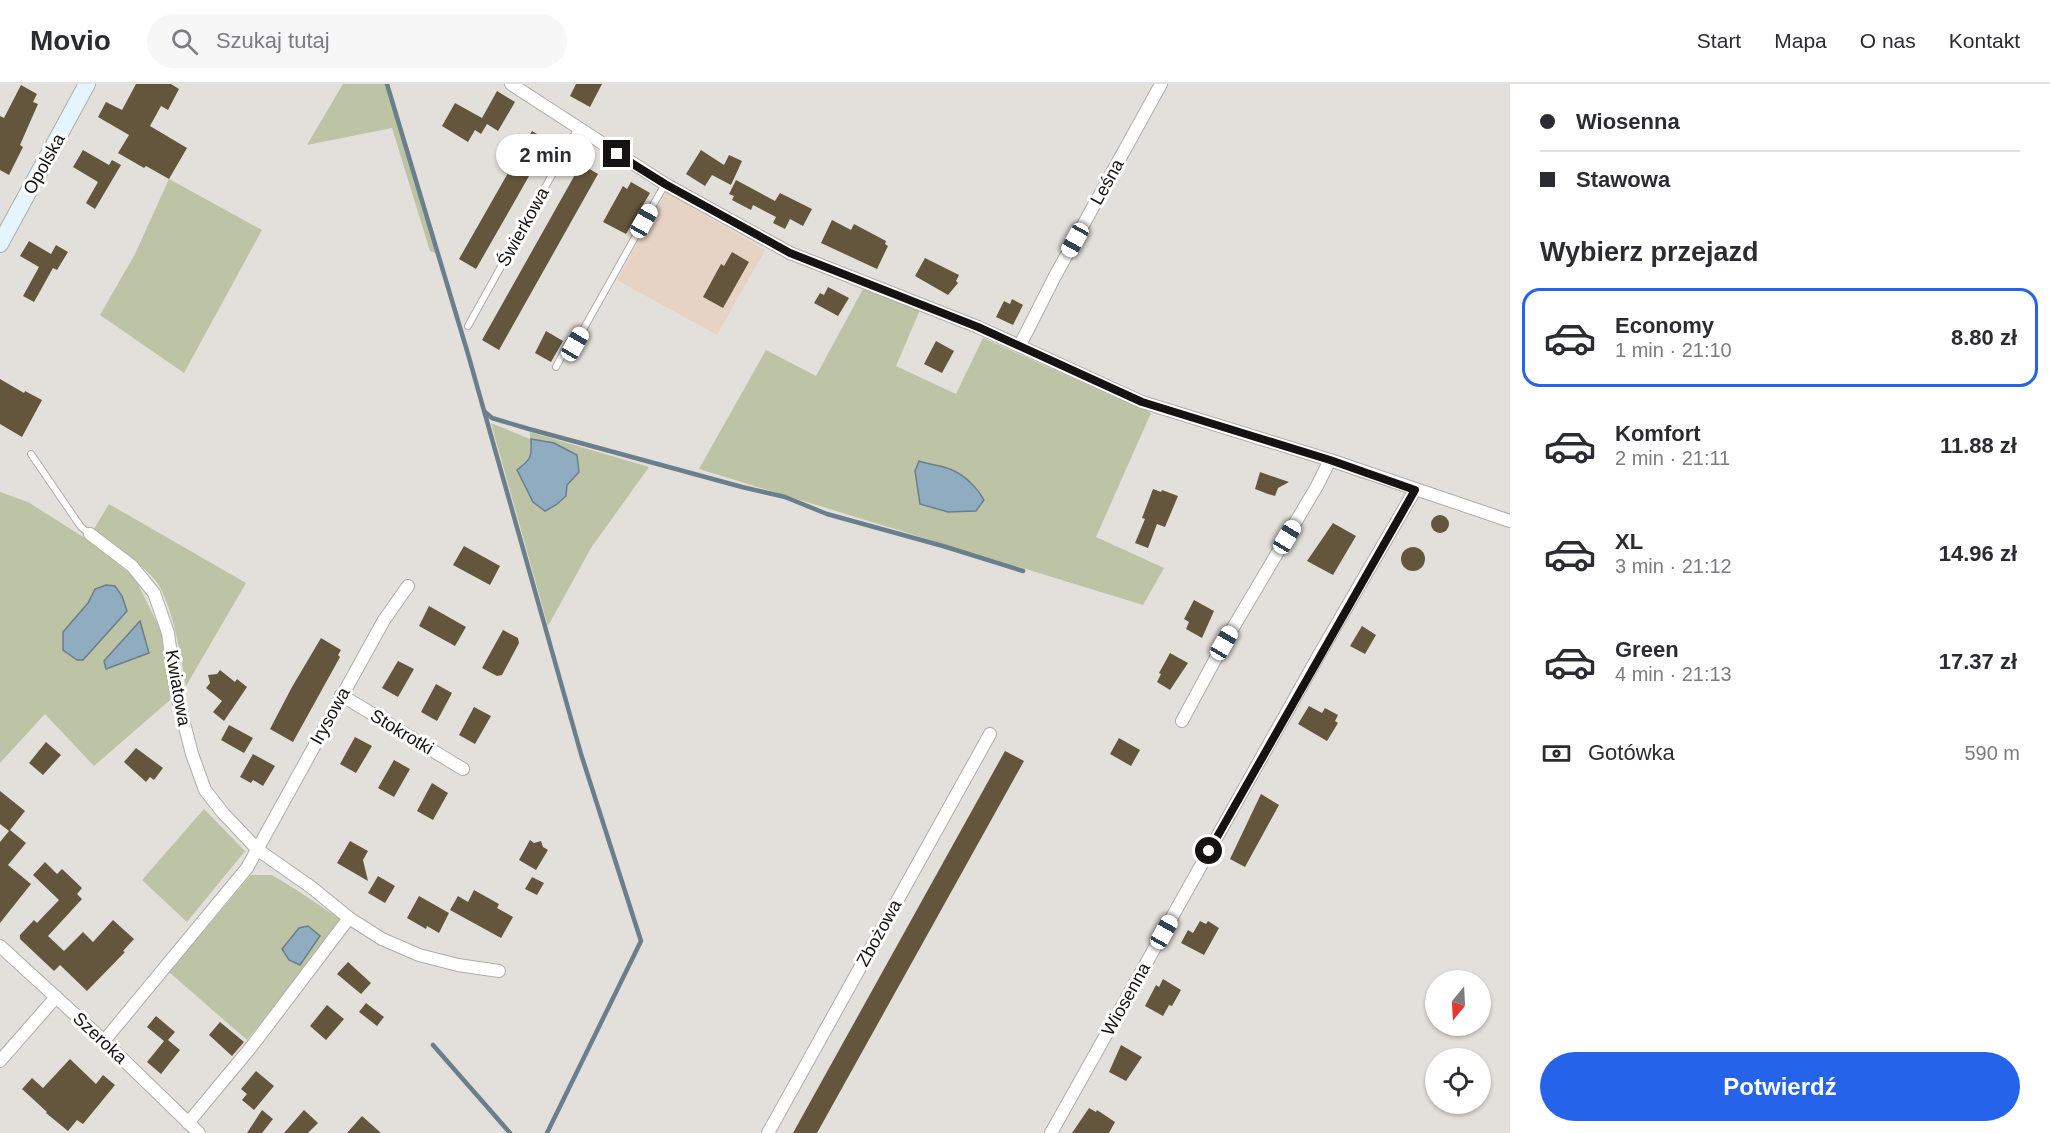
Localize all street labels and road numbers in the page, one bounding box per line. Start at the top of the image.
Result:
street label: Opolska [19,129,69,198]
street label: Leśna [1086,155,1128,208]
street label: Świerkowa [492,183,553,270]
street label: Kwiatowa [161,648,195,729]
street label: Irysowa [306,683,354,748]
street label: Stokrotki [367,705,437,759]
street label: Zbożowa [853,895,906,970]
street label: Wiosenna [1098,958,1155,1039]
street label: Szeroka [69,1008,132,1069]

